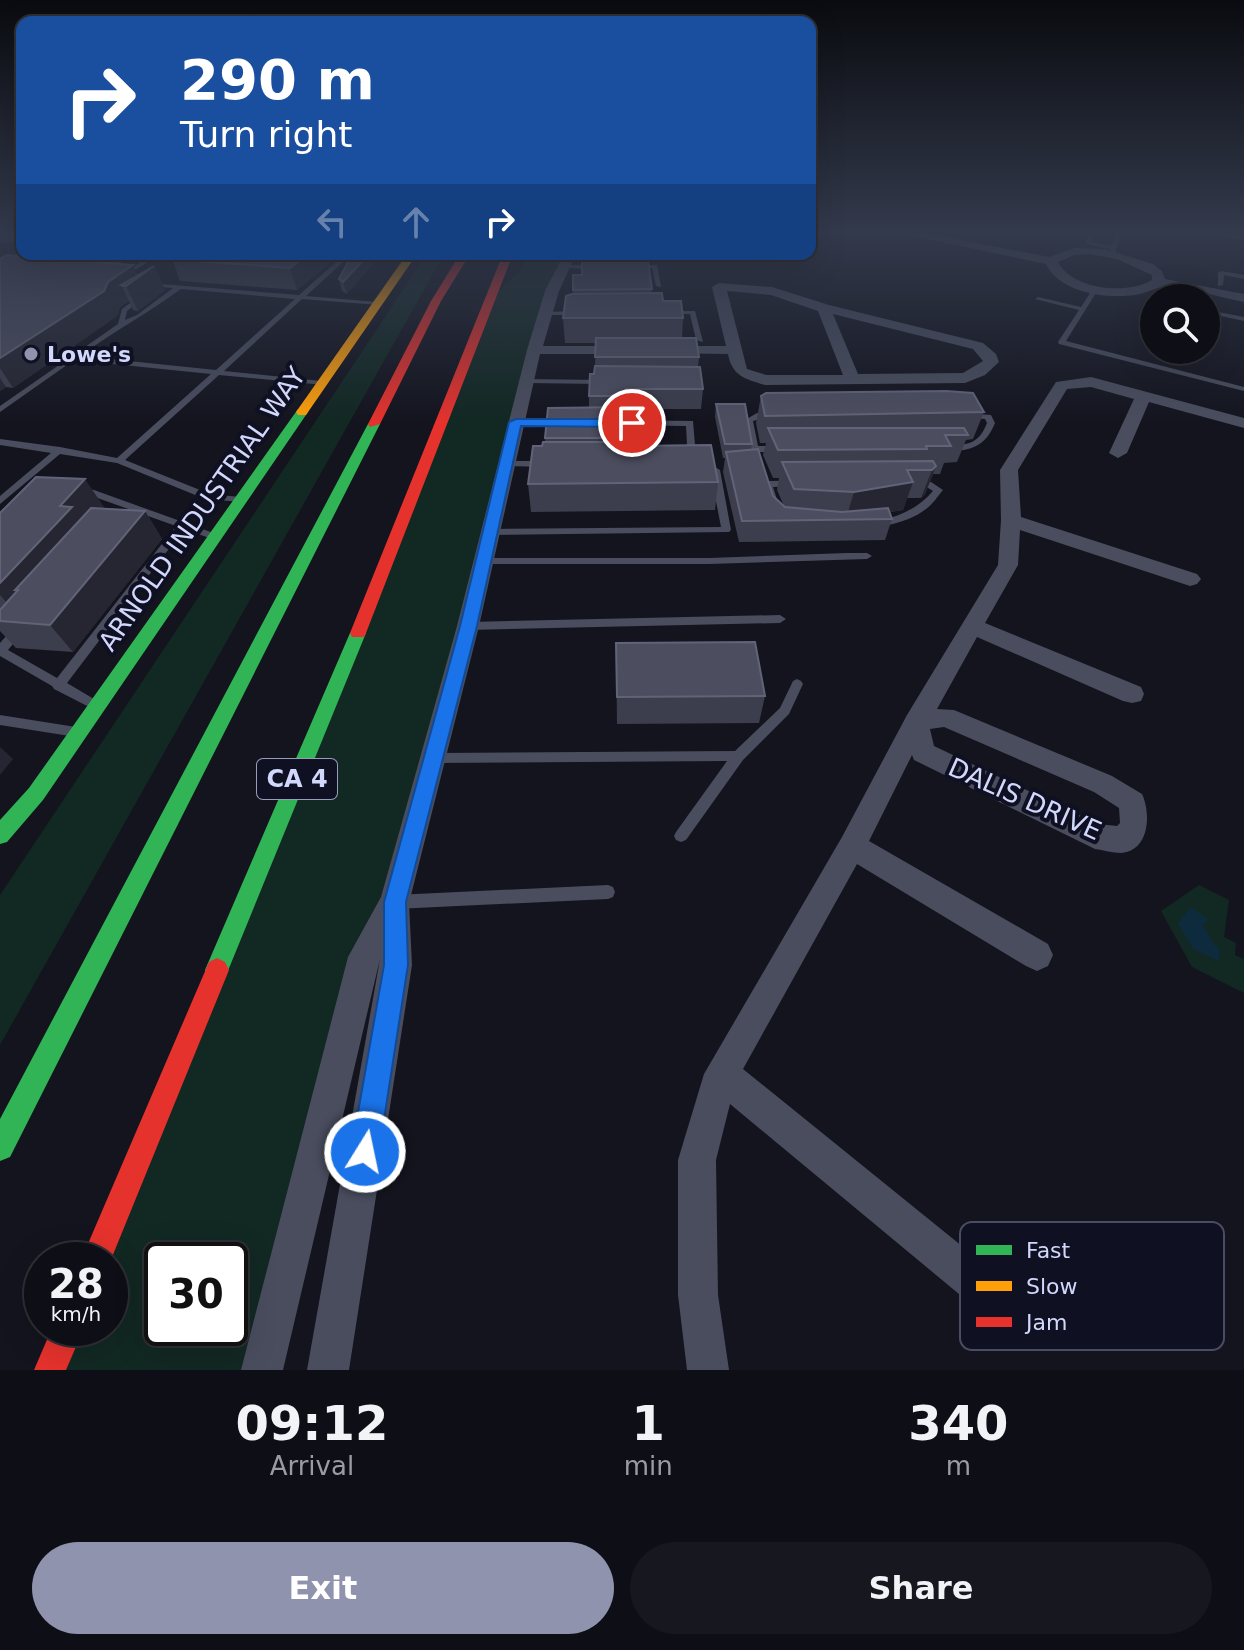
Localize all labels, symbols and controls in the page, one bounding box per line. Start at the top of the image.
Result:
text: 290 m [180,47,375,112]
icon: right [48,48,152,152]
text: Turn right [180,114,352,155]
icon: left [310,200,354,244]
icon: ahead [394,200,438,244]
icon: right [478,200,522,244]
map controls [1140,284,1220,364]
button: search [1140,284,1220,364]
place label: Lowe's [47,342,131,367]
marker: Lowe's [22,345,40,363]
street label: ARNOLD INDUSTRIAL WAY [92,361,312,657]
pin [598,389,666,457]
icon: arrive [610,401,654,445]
street label: DALIS DRIVE [944,752,1106,846]
road number: CA 4 [257,759,337,799]
position arrow [323,1110,407,1194]
legend [960,1222,1224,1350]
text: Fast [1026,1238,1071,1263]
speed limit sign: 30 [144,1242,248,1346]
text: 28 [48,1261,104,1307]
text: Slow [1026,1274,1078,1299]
text: km/h [51,1302,101,1326]
text: Jam [1024,1310,1067,1335]
text: 09:12 [235,1395,388,1451]
text: 1 [632,1395,665,1451]
text: 340 [908,1395,1008,1451]
text: Arrival [270,1451,354,1481]
text: min [624,1451,673,1481]
text: m [946,1451,971,1481]
button: Exit [32,1542,614,1634]
button: Share [630,1542,1212,1634]

